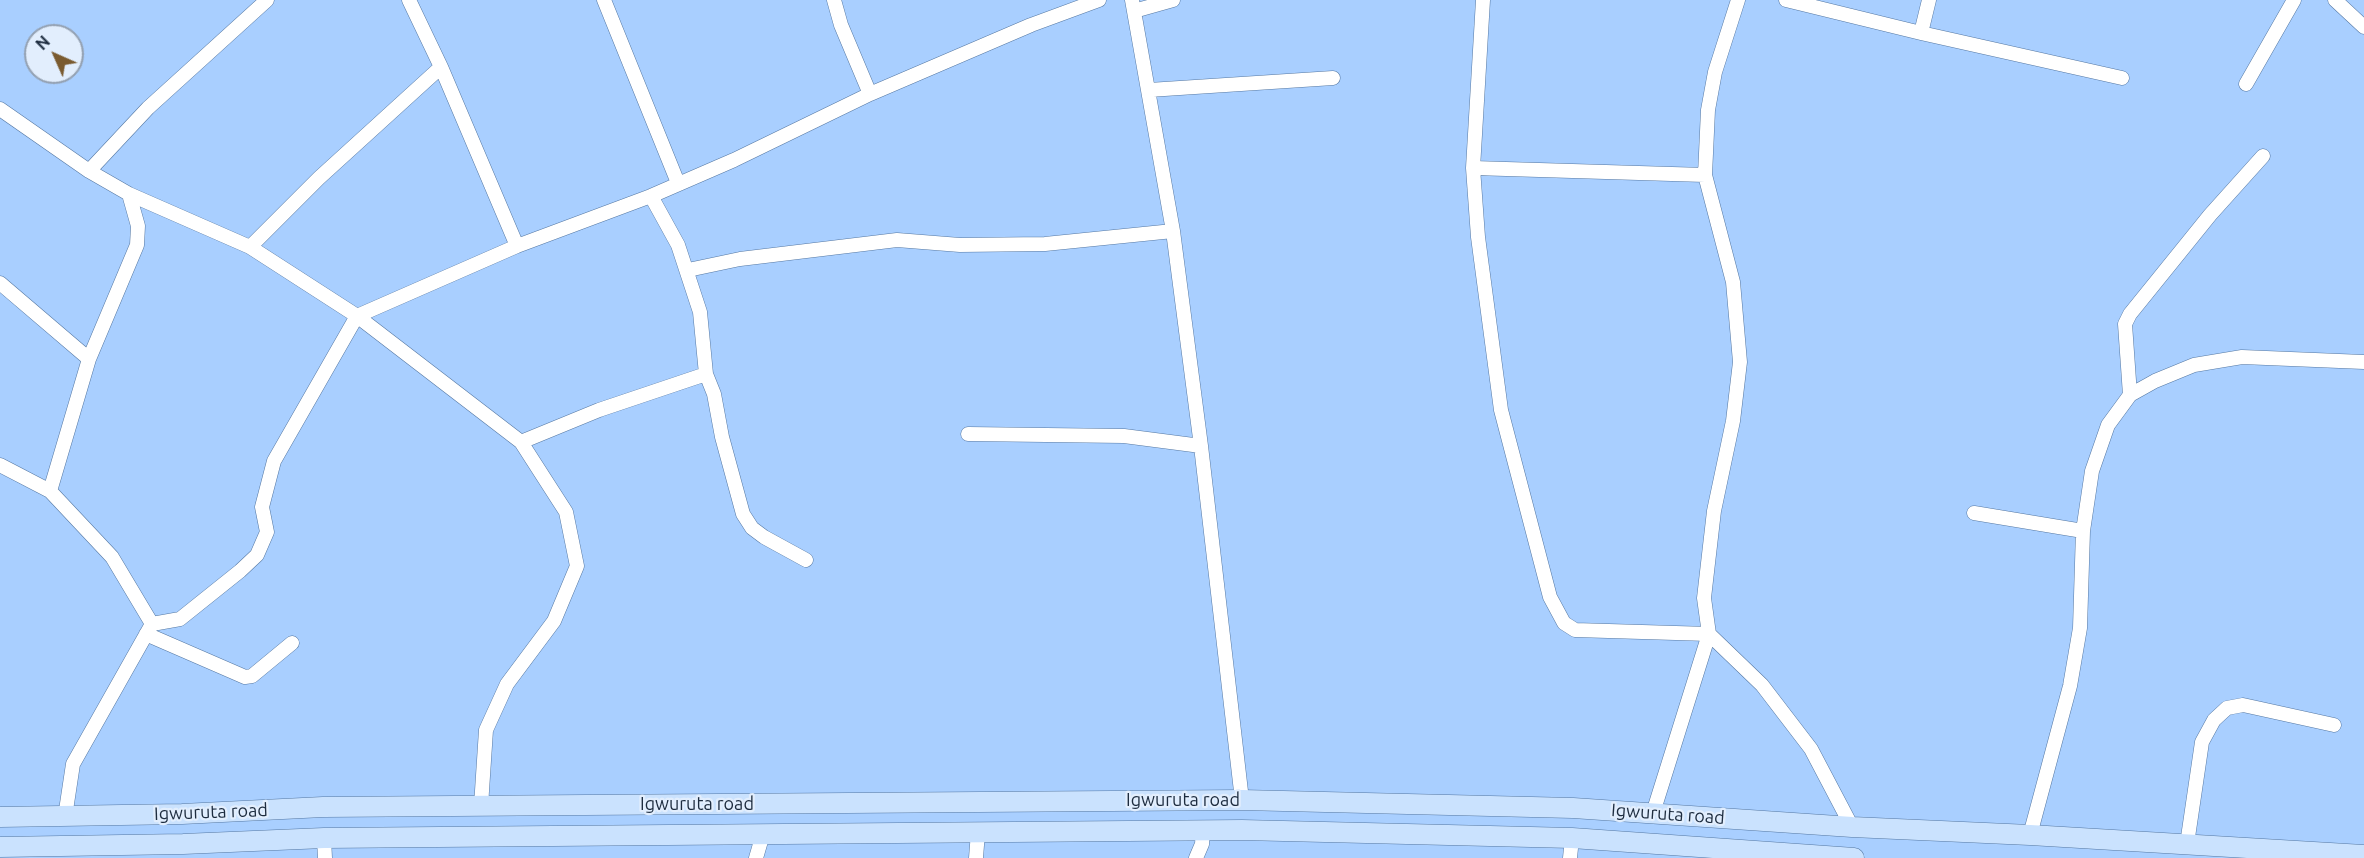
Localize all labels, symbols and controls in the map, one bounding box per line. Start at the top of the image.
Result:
north arrow [24,24,84,84]
text: N [32,32,53,53]
street label: Igwuruta road [1126,789,1240,811]
street label: Igwuruta road [640,793,754,815]
street label: Igwuruta road [154,799,268,825]
street label: Igwuruta road [1610,799,1726,829]

